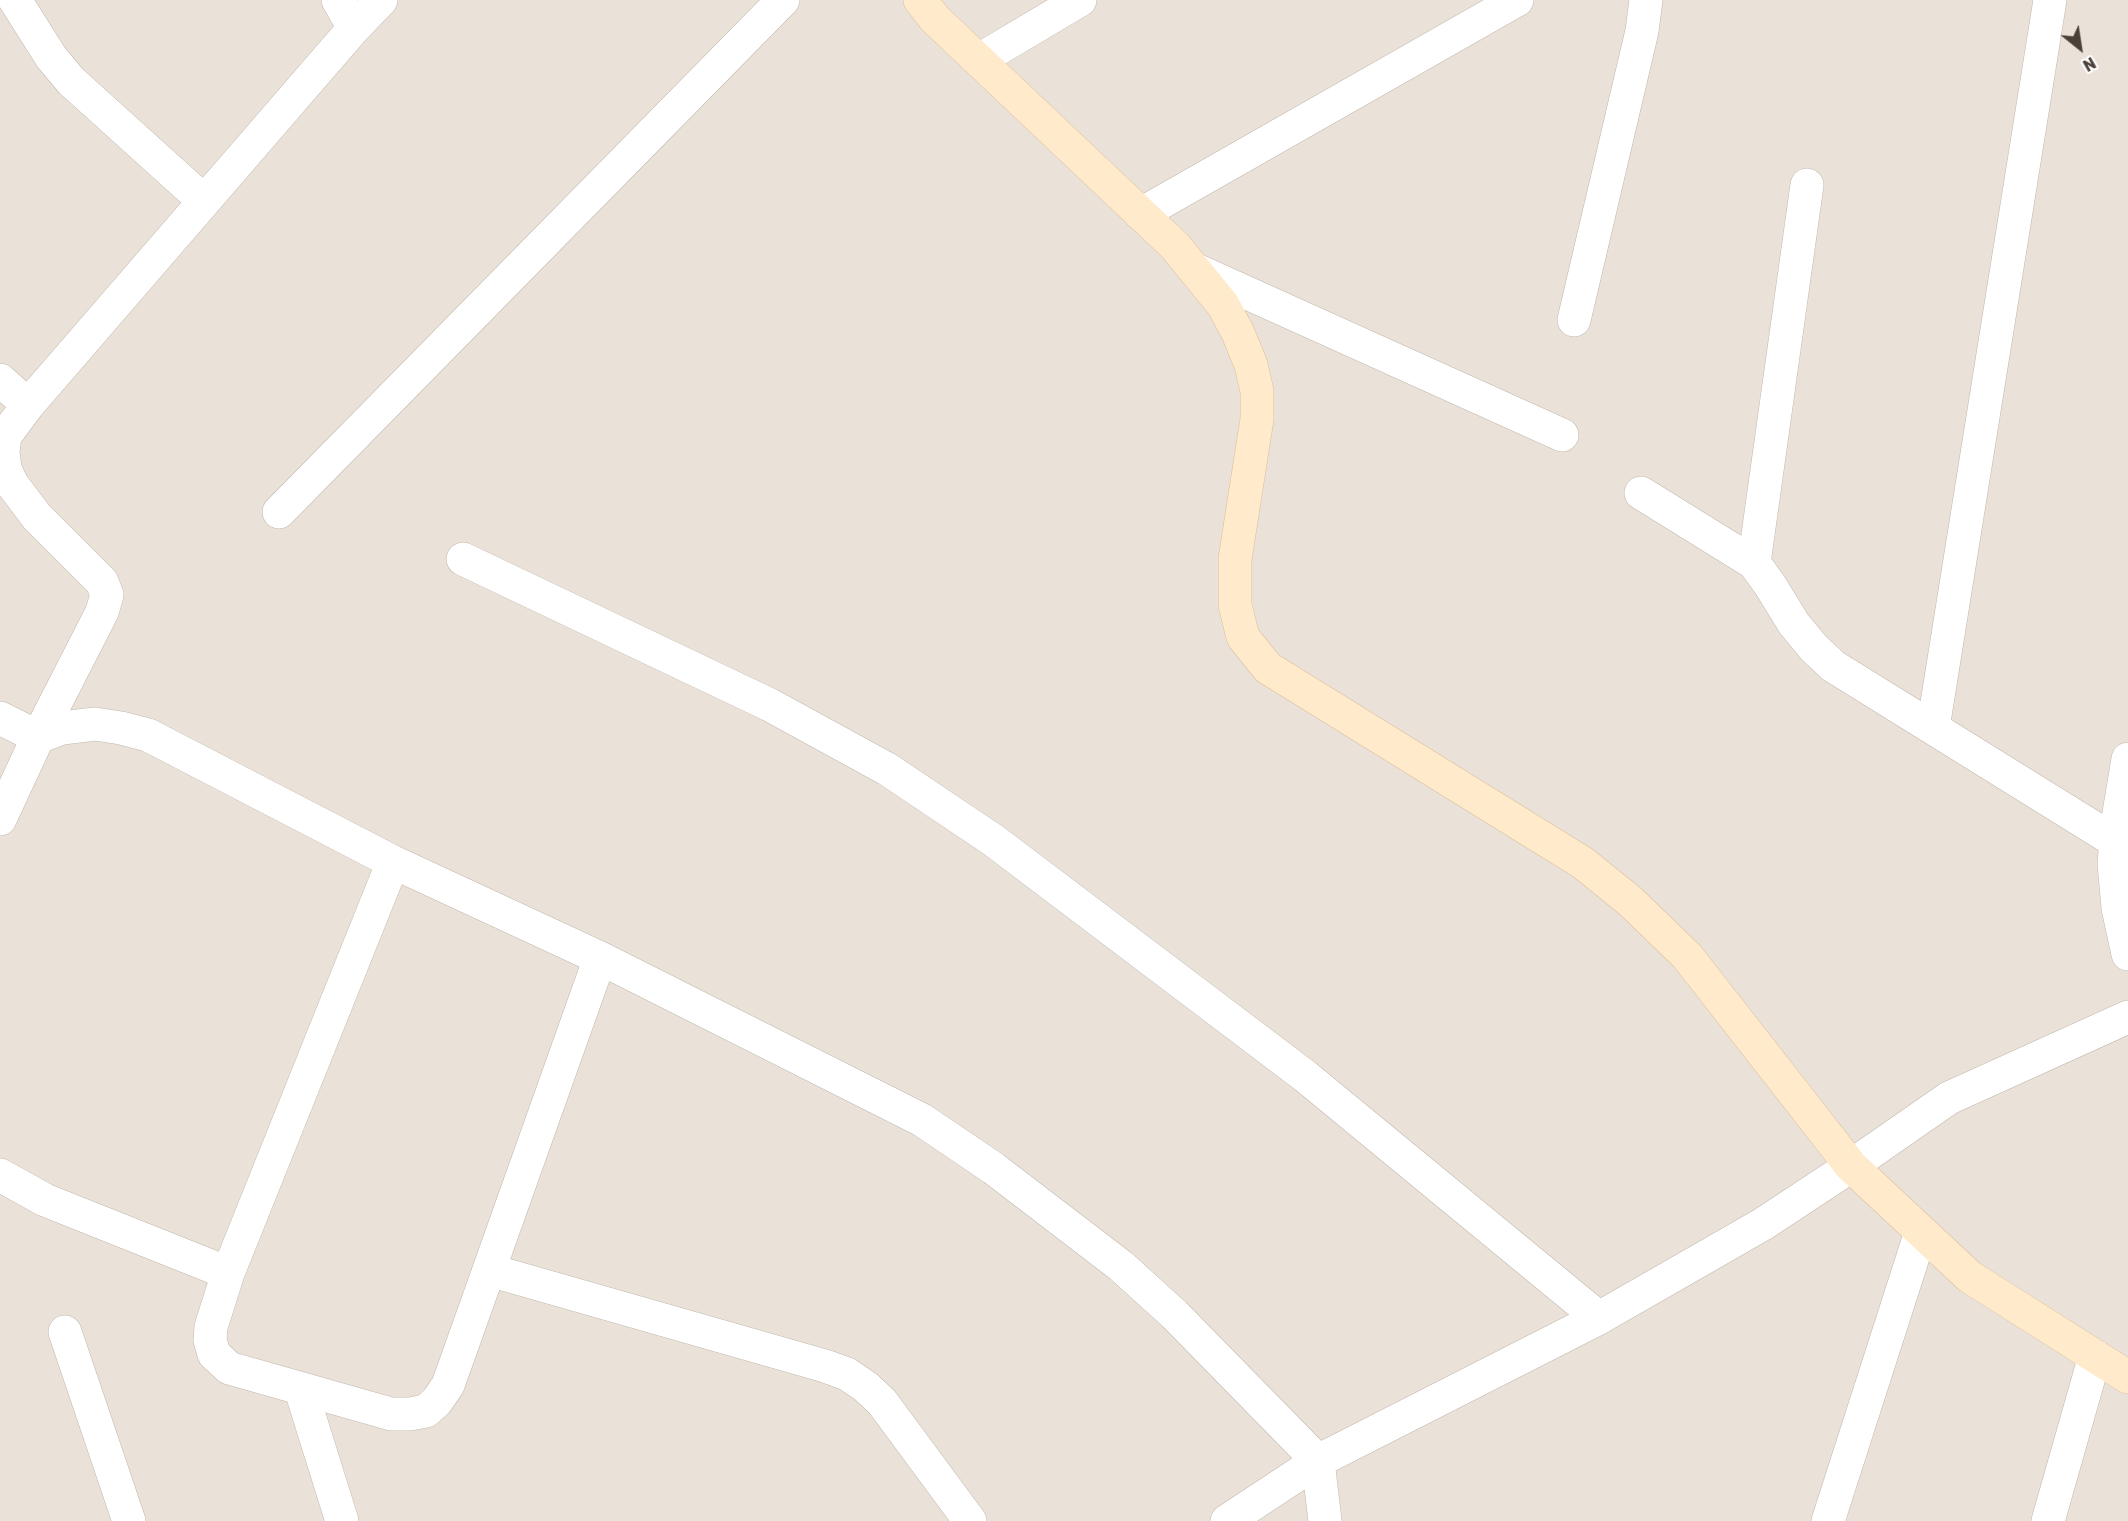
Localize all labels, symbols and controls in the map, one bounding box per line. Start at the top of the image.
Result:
north arrow [2050,18,2110,78]
text: N [2080,53,2099,75]

